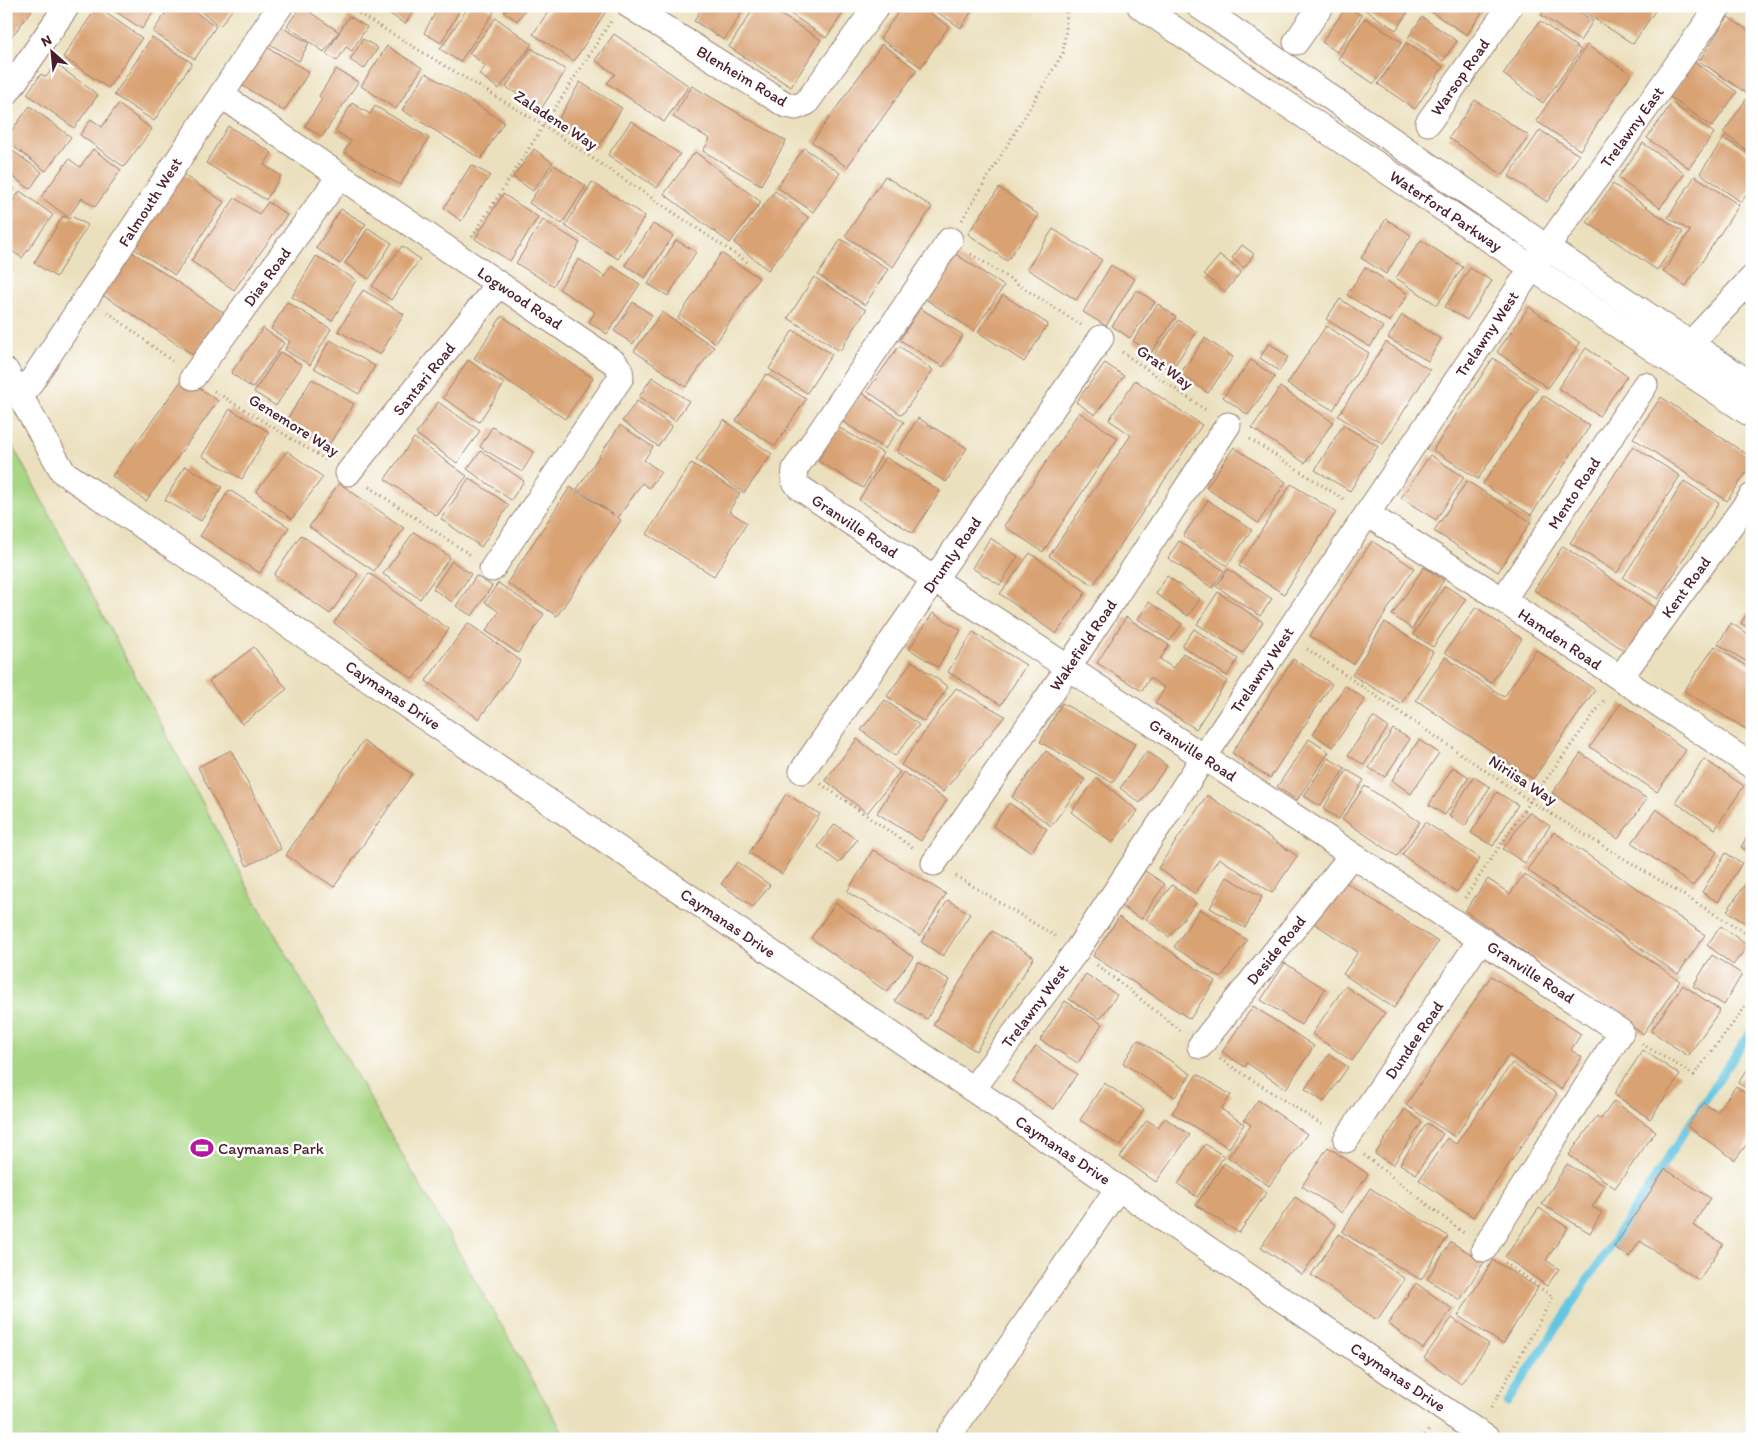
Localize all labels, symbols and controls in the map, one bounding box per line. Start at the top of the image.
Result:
north arrow [28,28,78,78]
text: N [38,31,54,51]
street label: Warsop Road [1426,35,1494,119]
street label: Blenheim Road [693,41,791,111]
street label: Trelawny East [1596,83,1668,171]
street label: Zaladene Way [511,86,602,154]
street label: Falmouth West [114,154,186,250]
street label: Waterford Parkway [1386,166,1506,256]
street label: Dias Road [239,243,295,310]
street label: Logwood Road [474,263,566,333]
street label: Trelawny West [1451,287,1523,381]
street label: Santari Road [389,338,459,419]
street label: Grat Way [1133,341,1197,394]
street label: Genemore Way [245,390,343,461]
street label: Mento Road [1544,453,1604,533]
street label: Granville Road [808,490,902,562]
street label: Drumly Road [919,513,986,597]
street label: Kent Road [1657,552,1715,621]
street label: Wakefield Road [1045,595,1121,694]
street label: Hamden Road [1515,604,1606,674]
street label: Trelawny West [1226,623,1298,717]
street label: Caymanas Drive [342,656,444,734]
street label: Granville Road [1146,715,1241,785]
street label: Niriisa Way [1485,751,1561,809]
street label: Caymanas Drive [677,884,779,962]
street label: Deside Road [1242,911,1310,988]
street label: Granville Road [1484,937,1579,1007]
street label: Trelawny West [997,960,1073,1052]
street label: Dundee Road [1381,997,1447,1083]
street label: Caymanas Drive [1012,1111,1114,1189]
sports icon: Caymanas Park [189,1135,215,1161]
place label: Caymanas Park [218,1139,325,1158]
street label: Caymanas Drive [1347,1338,1449,1416]

